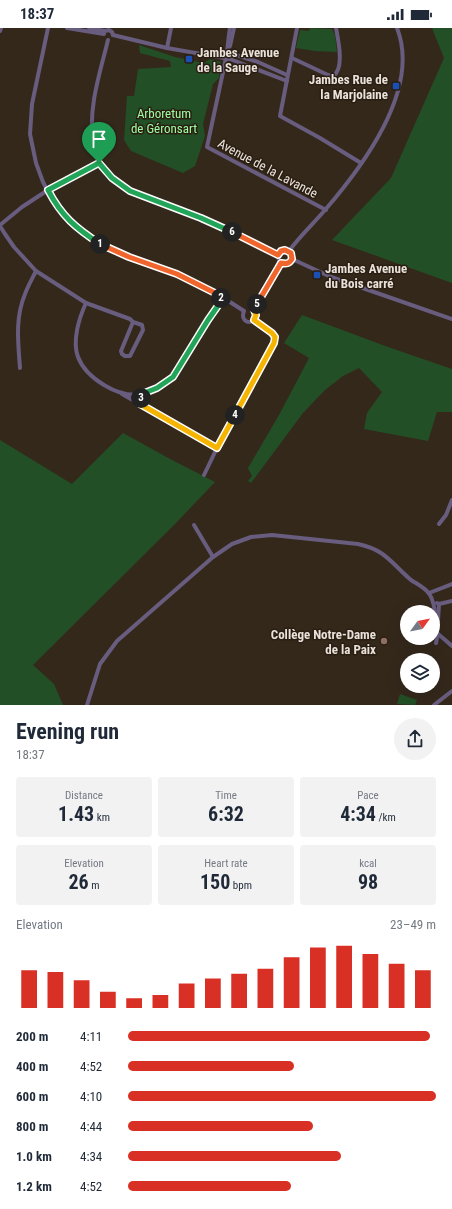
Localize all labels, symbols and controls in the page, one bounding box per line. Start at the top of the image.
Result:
text: 18:37 [20,5,54,23]
place label: Jambes Avenue de la Sauge [197,45,279,75]
marker: Jambes Avenue de la Sauge [184,54,194,64]
place label: Jambes Rue de la Marjolaine [309,72,388,102]
marker: Jambes Rue de la Marjolaine [391,81,401,91]
park label: Arboretum de Géronsart [131,106,197,136]
pin [82,122,116,163]
icon: arrive [88,128,110,150]
street label: Avenue de la Lavande [215,136,320,201]
pin: 6 [222,222,242,242]
text: 6 [229,225,235,238]
pin: 1 [90,234,110,254]
text: 1 [97,237,103,250]
place label: Jambes Avenue du Bois carré [325,261,407,291]
marker: Jambes Avenue du Bois carré [312,270,322,280]
pin: 2 [211,288,231,308]
text: 2 [218,291,224,304]
pin: 5 [247,294,267,314]
text: 5 [254,297,260,310]
pin: 3 [131,388,151,408]
text: 3 [138,391,144,404]
pin: 4 [225,405,245,425]
text: 4 [232,408,238,421]
north arrow [400,605,440,645]
map controls [400,605,440,693]
place label: Collège Notre-Dame de la Paix [271,627,376,657]
marker: Collège Notre-Dame de la Paix [379,636,389,646]
button: layers [400,653,440,693]
button: share [394,718,436,760]
text: Evening run [16,719,119,744]
text: 18:37 [16,747,45,762]
text: Distance [65,789,103,802]
text: Time [215,789,237,802]
text: Pace [357,789,379,802]
text: 1.43 [58,802,94,826]
text: 6:32 [208,802,244,826]
text: 4:34 [340,802,376,826]
text: km [94,811,110,824]
text: /km [376,811,396,824]
text: Elevation [64,857,104,870]
text: Heart rate [204,857,248,870]
text: kcal [359,857,377,870]
text: 26 [68,870,89,894]
text: 150 [200,870,230,894]
text: 98 [358,870,378,894]
text: m [89,879,100,892]
text: bpm [230,879,252,892]
text: Elevation [16,917,63,932]
text: 23–49 m [390,917,436,932]
text: 200 m [16,1029,48,1044]
text: 4:11 [80,1029,102,1044]
text: 400 m [16,1059,48,1074]
text: 4:52 [80,1059,102,1074]
text: 600 m [16,1089,48,1104]
text: 4:10 [80,1089,102,1104]
text: 800 m [16,1119,48,1134]
text: 4:44 [80,1119,102,1134]
text: 1.0 km [16,1149,52,1164]
text: 4:34 [80,1149,102,1164]
text: 1.2 km [16,1179,52,1194]
text: 4:52 [80,1179,102,1194]

